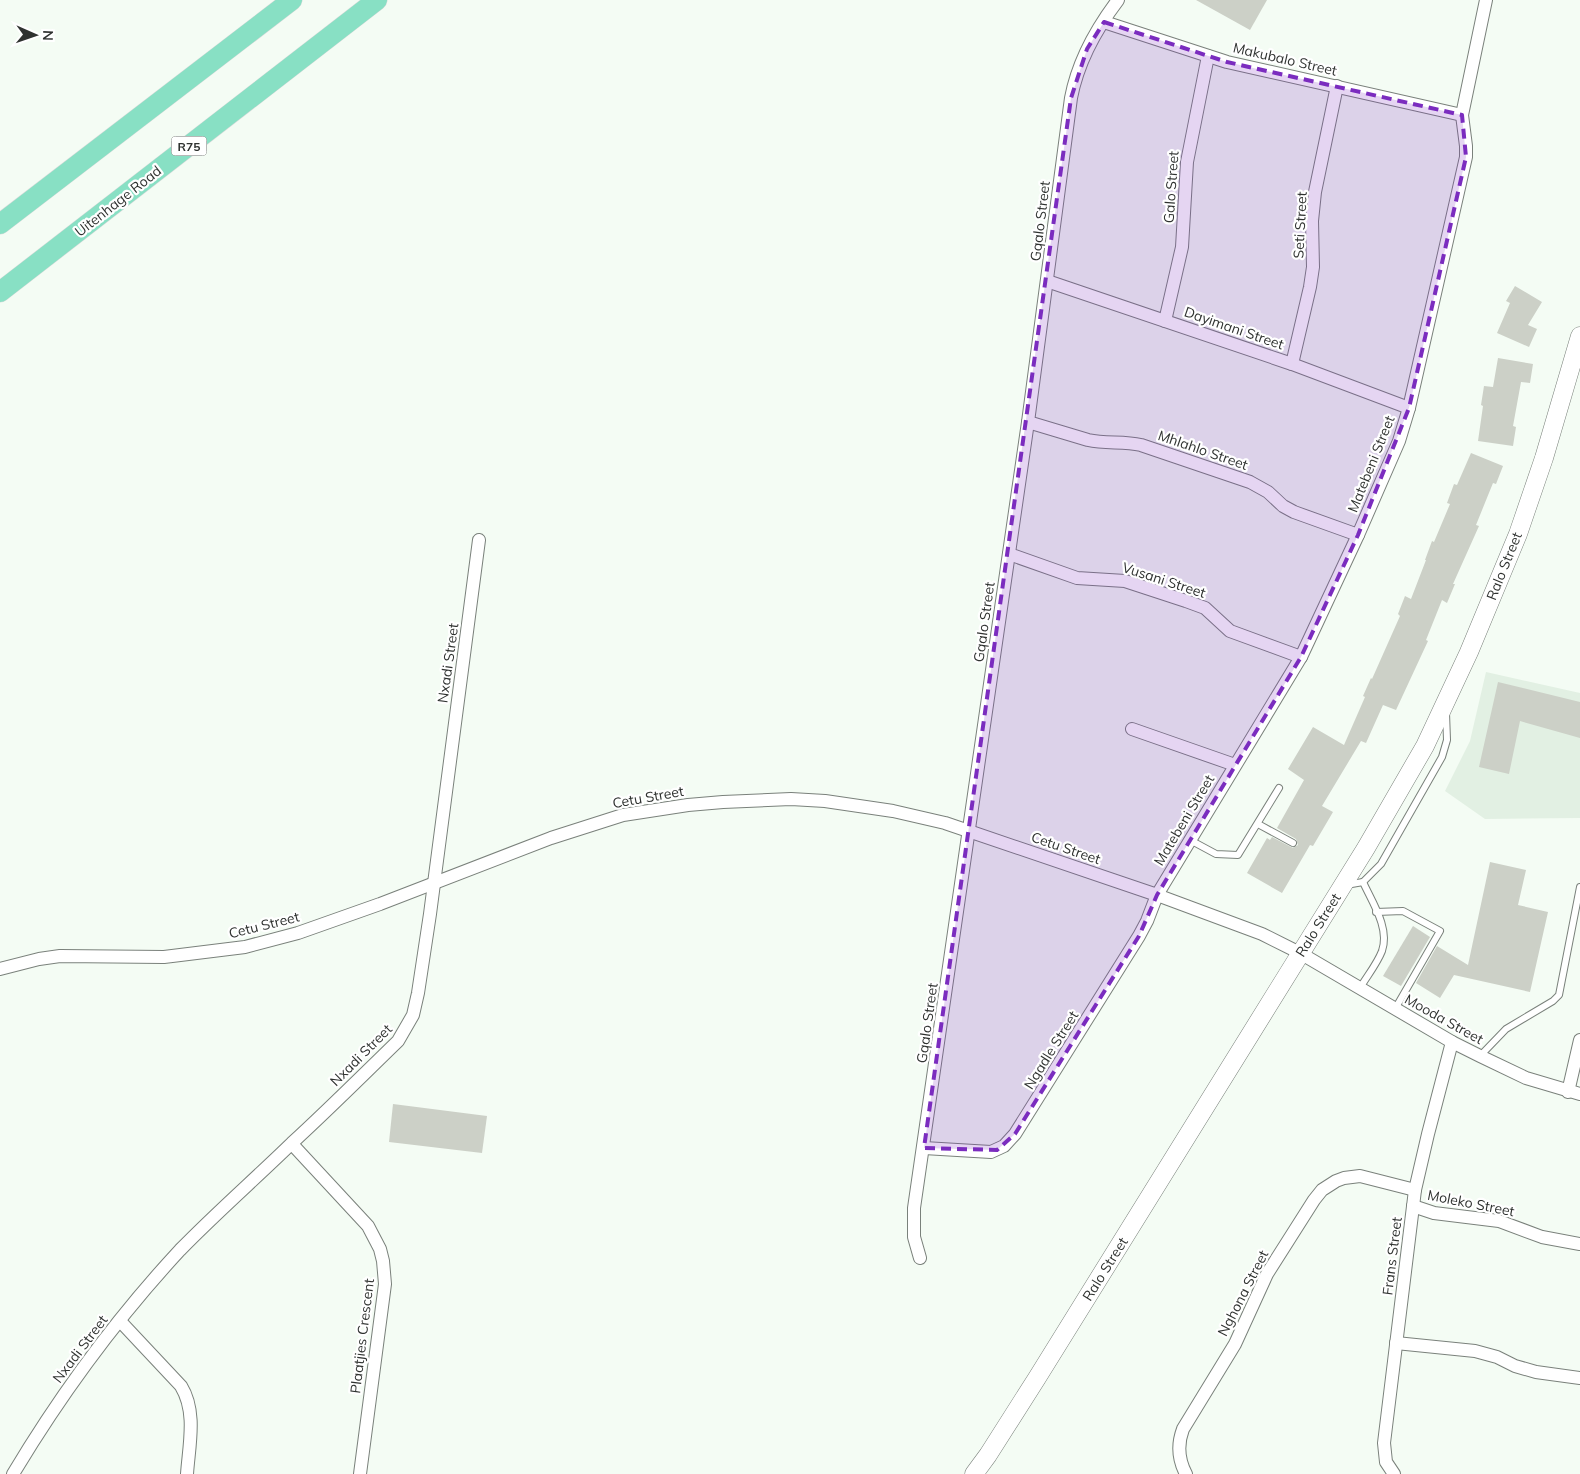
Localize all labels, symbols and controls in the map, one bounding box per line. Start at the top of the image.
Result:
north arrow [10,10,60,60]
text: N [39,30,57,41]
street label: Makubalo Street [1231,38,1339,80]
road number: R75 [172,136,206,156]
street label: Galo Street [1159,150,1183,224]
street label: Uitenhage Road [71,162,165,240]
street label: Gqalo Street [1026,180,1054,262]
street label: Seti Street [1289,191,1311,259]
street label: Dayimani Street [1182,303,1286,353]
street label: Matebeni Street [1343,413,1399,515]
street label: Mhlahlo Street [1156,426,1250,474]
street label: Ralo Street [1482,529,1526,603]
street label: Vusani Street [1120,558,1208,602]
street label: Gqalo Street [969,581,999,663]
street label: Nxadi Street [433,622,463,704]
street label: Matebeni Street [1150,771,1218,869]
street label: Cetu Street [611,782,685,812]
street label: Cetu Street [1029,828,1103,868]
street label: Ralo Street [1291,890,1345,960]
street label: Cetu Street [227,908,301,942]
street label: Gqalo Street [912,982,942,1064]
street label: Mooda Street [1402,990,1487,1048]
street label: Ngadle Street [1020,1007,1082,1093]
street label: Nxadi Street [326,1020,396,1090]
street label: Moleko Street [1426,1186,1516,1220]
street label: Frans Street [1378,1216,1406,1296]
street label: Ralo Street [1078,1234,1132,1304]
street label: Nghona Street [1214,1247,1272,1339]
street label: Plaatjies Crescent [346,1277,378,1395]
street label: Nxadi Street [49,1311,111,1387]

